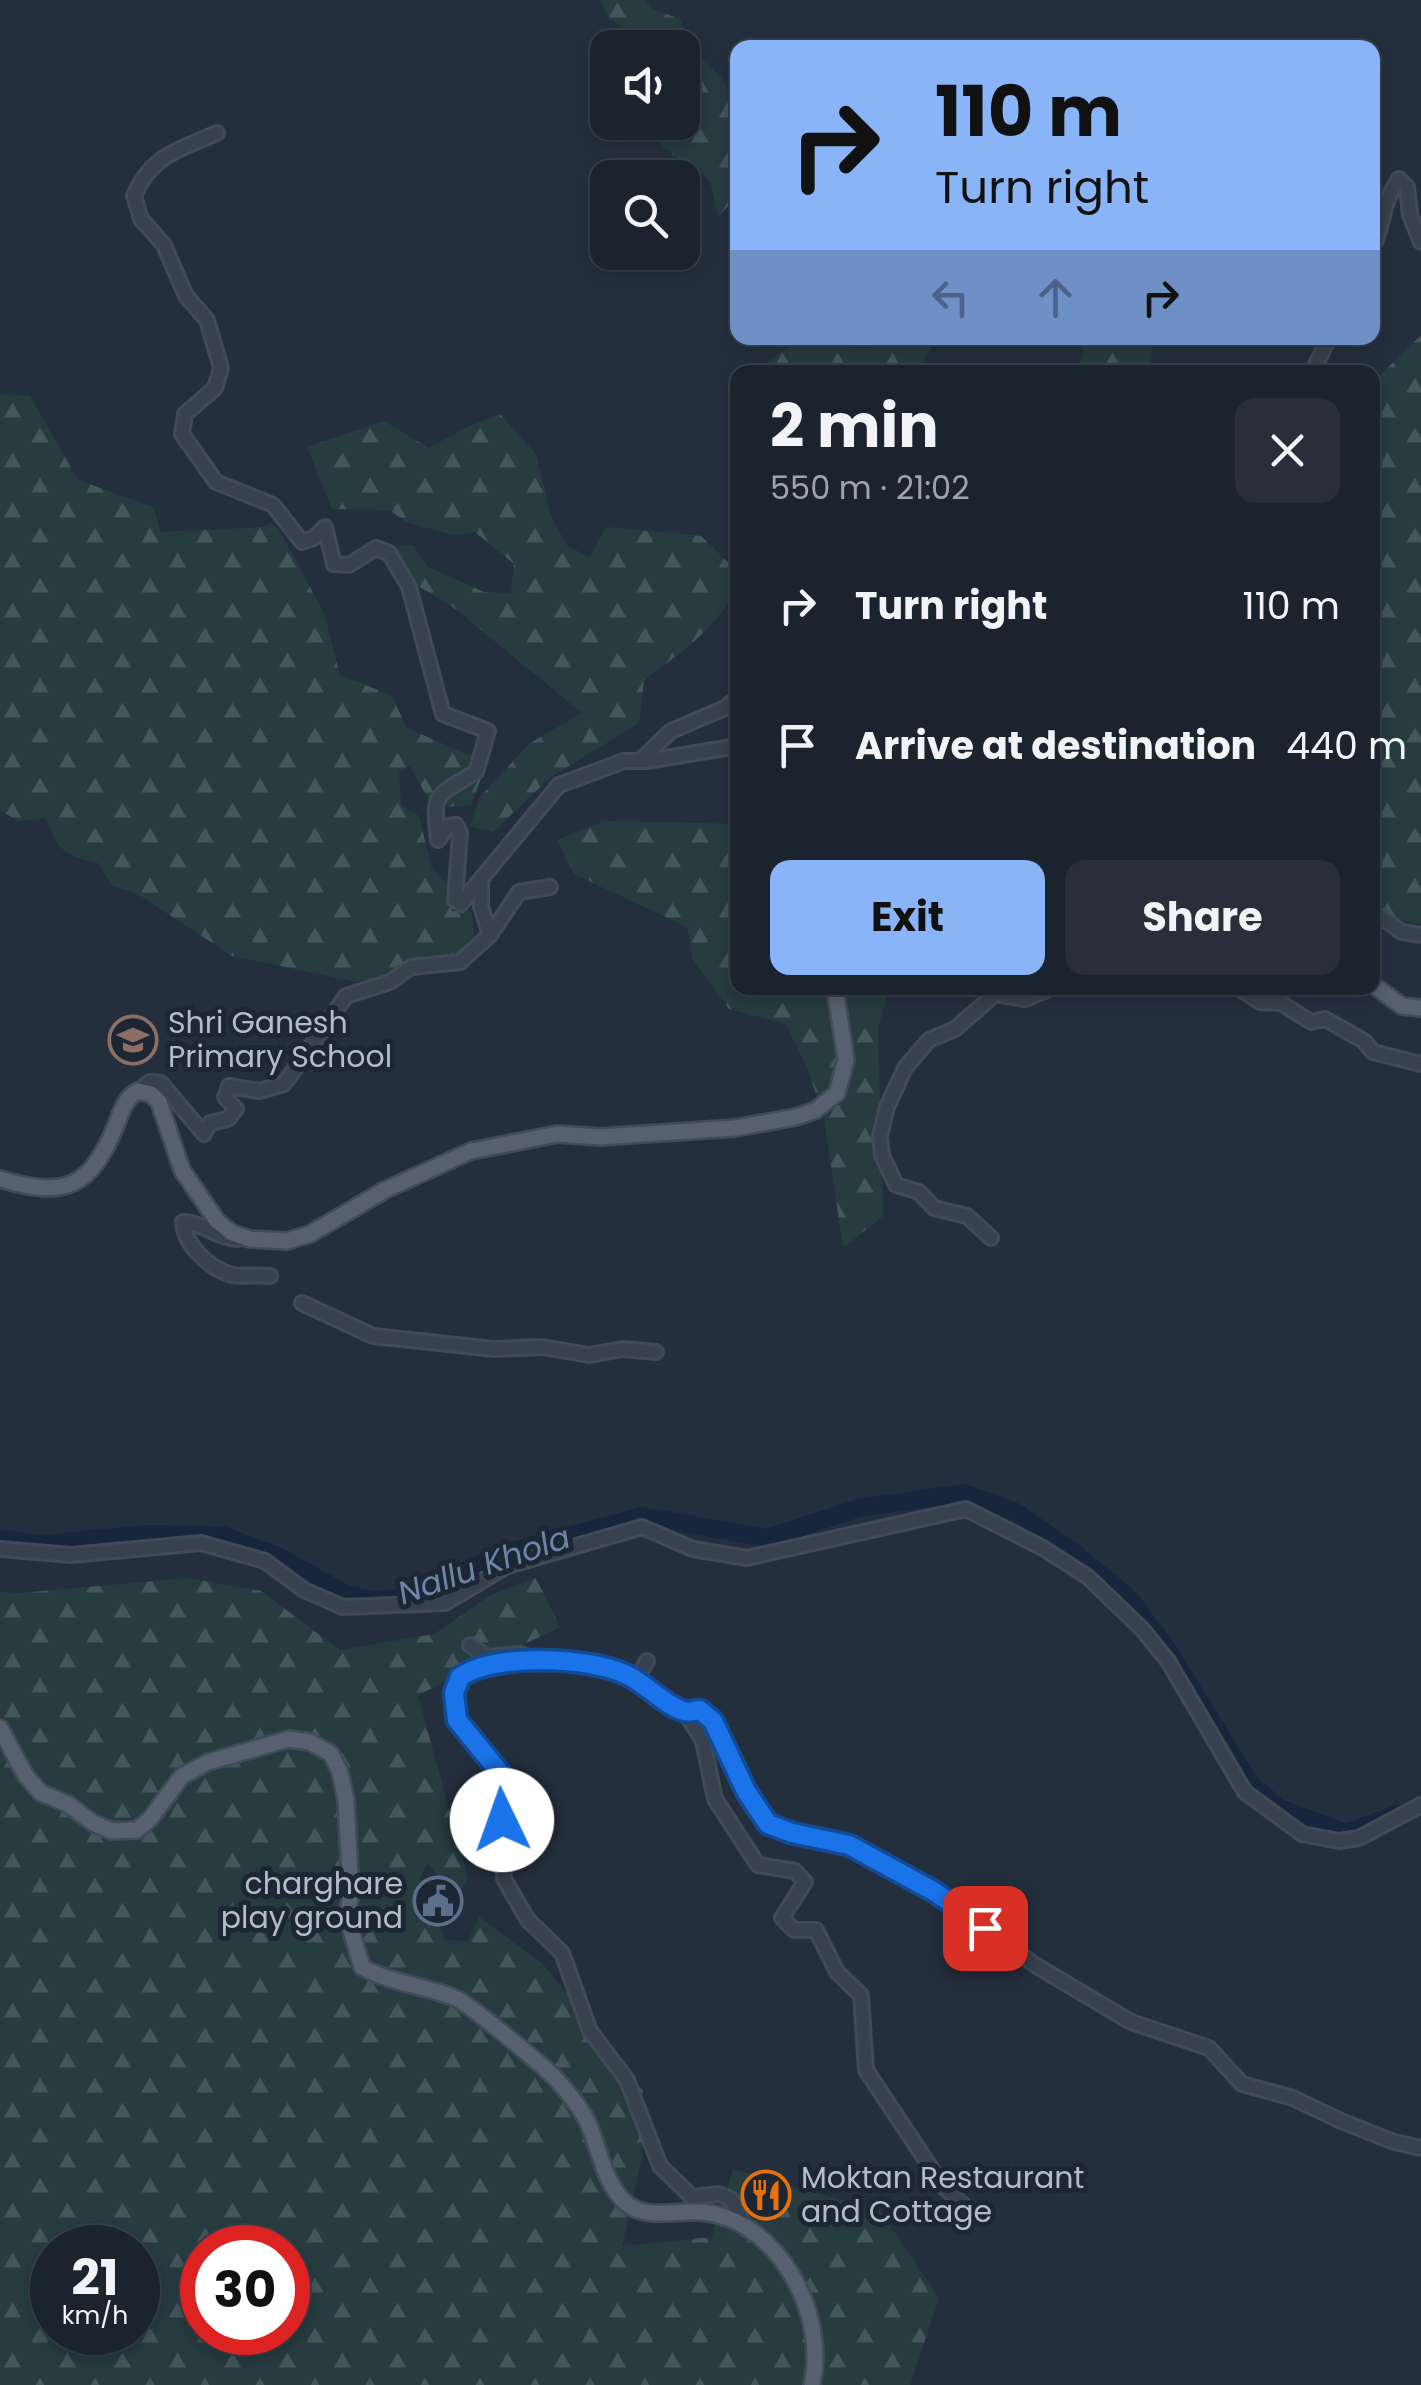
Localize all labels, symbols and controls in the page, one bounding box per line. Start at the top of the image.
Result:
map controls [590,30,700,270]
button: sound [590,30,700,140]
text: 110 m [935,62,1122,161]
icon: right [770,80,900,210]
text: Turn right [935,156,1149,219]
button: search [590,160,700,270]
icon: left [923,270,978,325]
icon: ahead [1028,270,1083,325]
icon: right [1133,270,1188,325]
text: 2 min [770,384,939,468]
button: close [1235,398,1340,503]
text: 550 m · 21:02 [770,465,970,510]
icon: right [770,578,825,633]
text: Turn right [855,579,1047,632]
text: 110 m [1243,579,1340,632]
icon: arrive [770,718,825,773]
text: Arrive at destination [855,719,1256,772]
text: 440 m [1286,719,1407,772]
button: Exit [770,860,1045,975]
button: Share [1065,860,1340,975]
place label: Shri Ganesh Primary School [168,1001,392,1078]
school or university icon: Shri Ganesh Primary School [107,1014,159,1066]
water label: Nallu Khola [392,1514,576,1615]
position arrow [450,1768,554,1872]
place label: charghare play ground [221,1862,403,1939]
public building icon: charghare play ground [412,1875,464,1927]
pin [943,1886,1028,1971]
icon: arrive [958,1901,1013,1956]
place label: Moktan Restaurant and Cottage [801,2156,1084,2233]
restaurant icon: Moktan Restaurant and Cottage [740,2169,792,2221]
speed limit sign: 30 [180,2225,310,2355]
text: 21 [71,2242,119,2313]
text: km/h [62,2298,128,2333]

